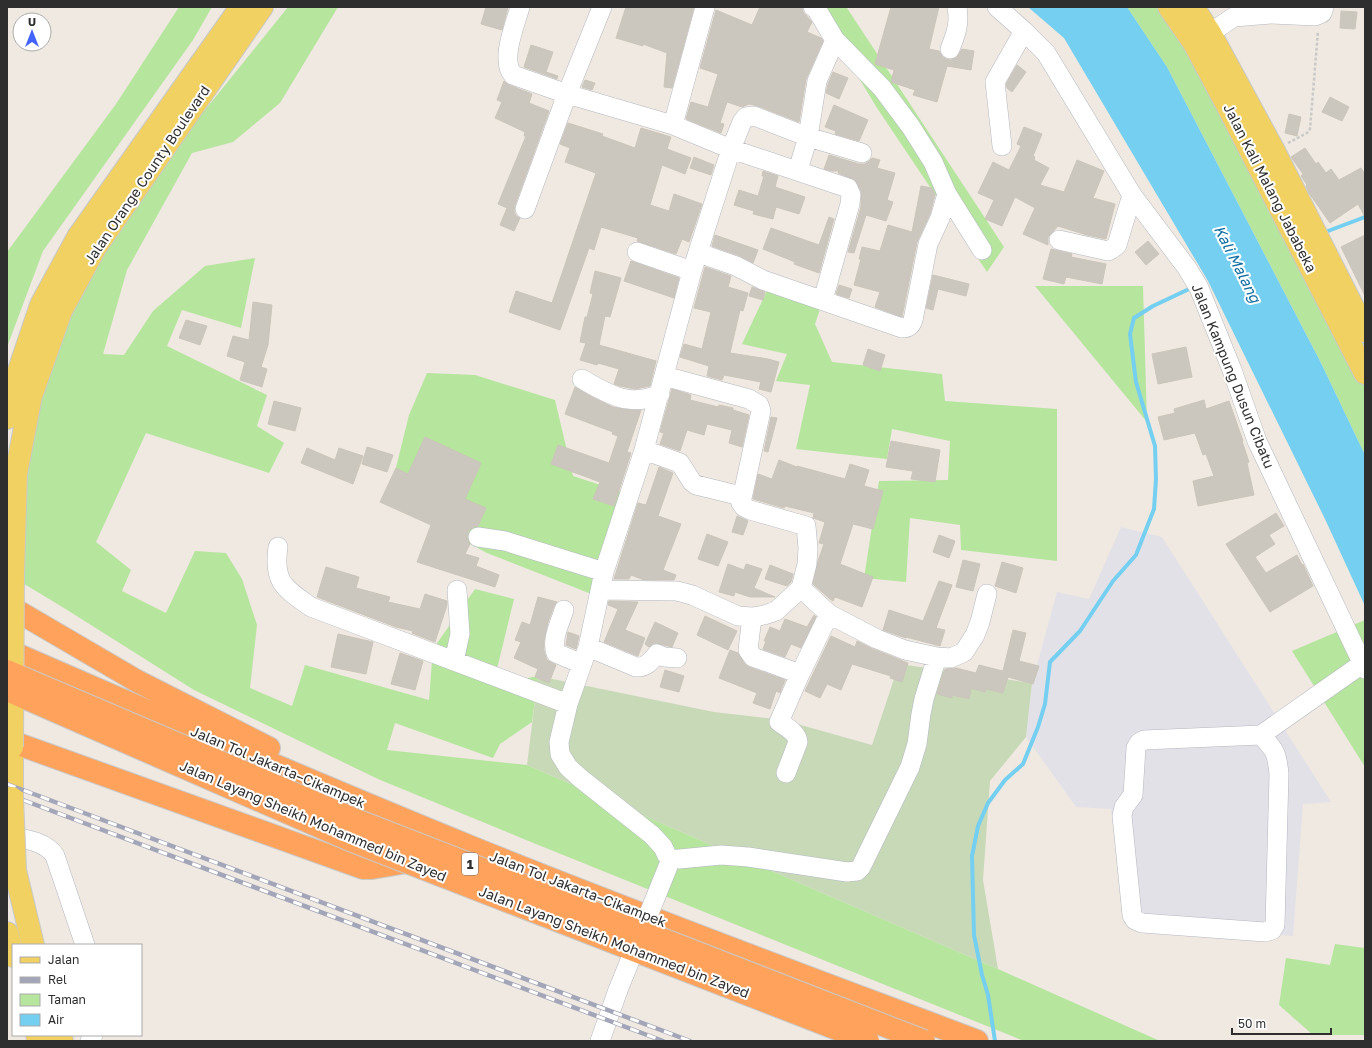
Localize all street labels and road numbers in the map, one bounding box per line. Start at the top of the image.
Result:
street label: Jalan Orange County Boulevard [80,82,213,268]
street label: Jalan Kali Malang Jababeka [1220,101,1320,275]
street label: Jalan Kampung Dusun Cibatu [1189,281,1278,471]
street label: Jalan Tol Jakarta–Cikampek [188,722,368,811]
street label: Jalan Layang Sheikh Mohammed bin Zayed [177,756,449,885]
street label: Jalan Tol Jakarta–Cikampek [487,847,669,930]
road number: 1 [462,853,478,875]
street label: Jalan Layang Sheikh Mohammed bin Zayed [477,882,752,1001]

